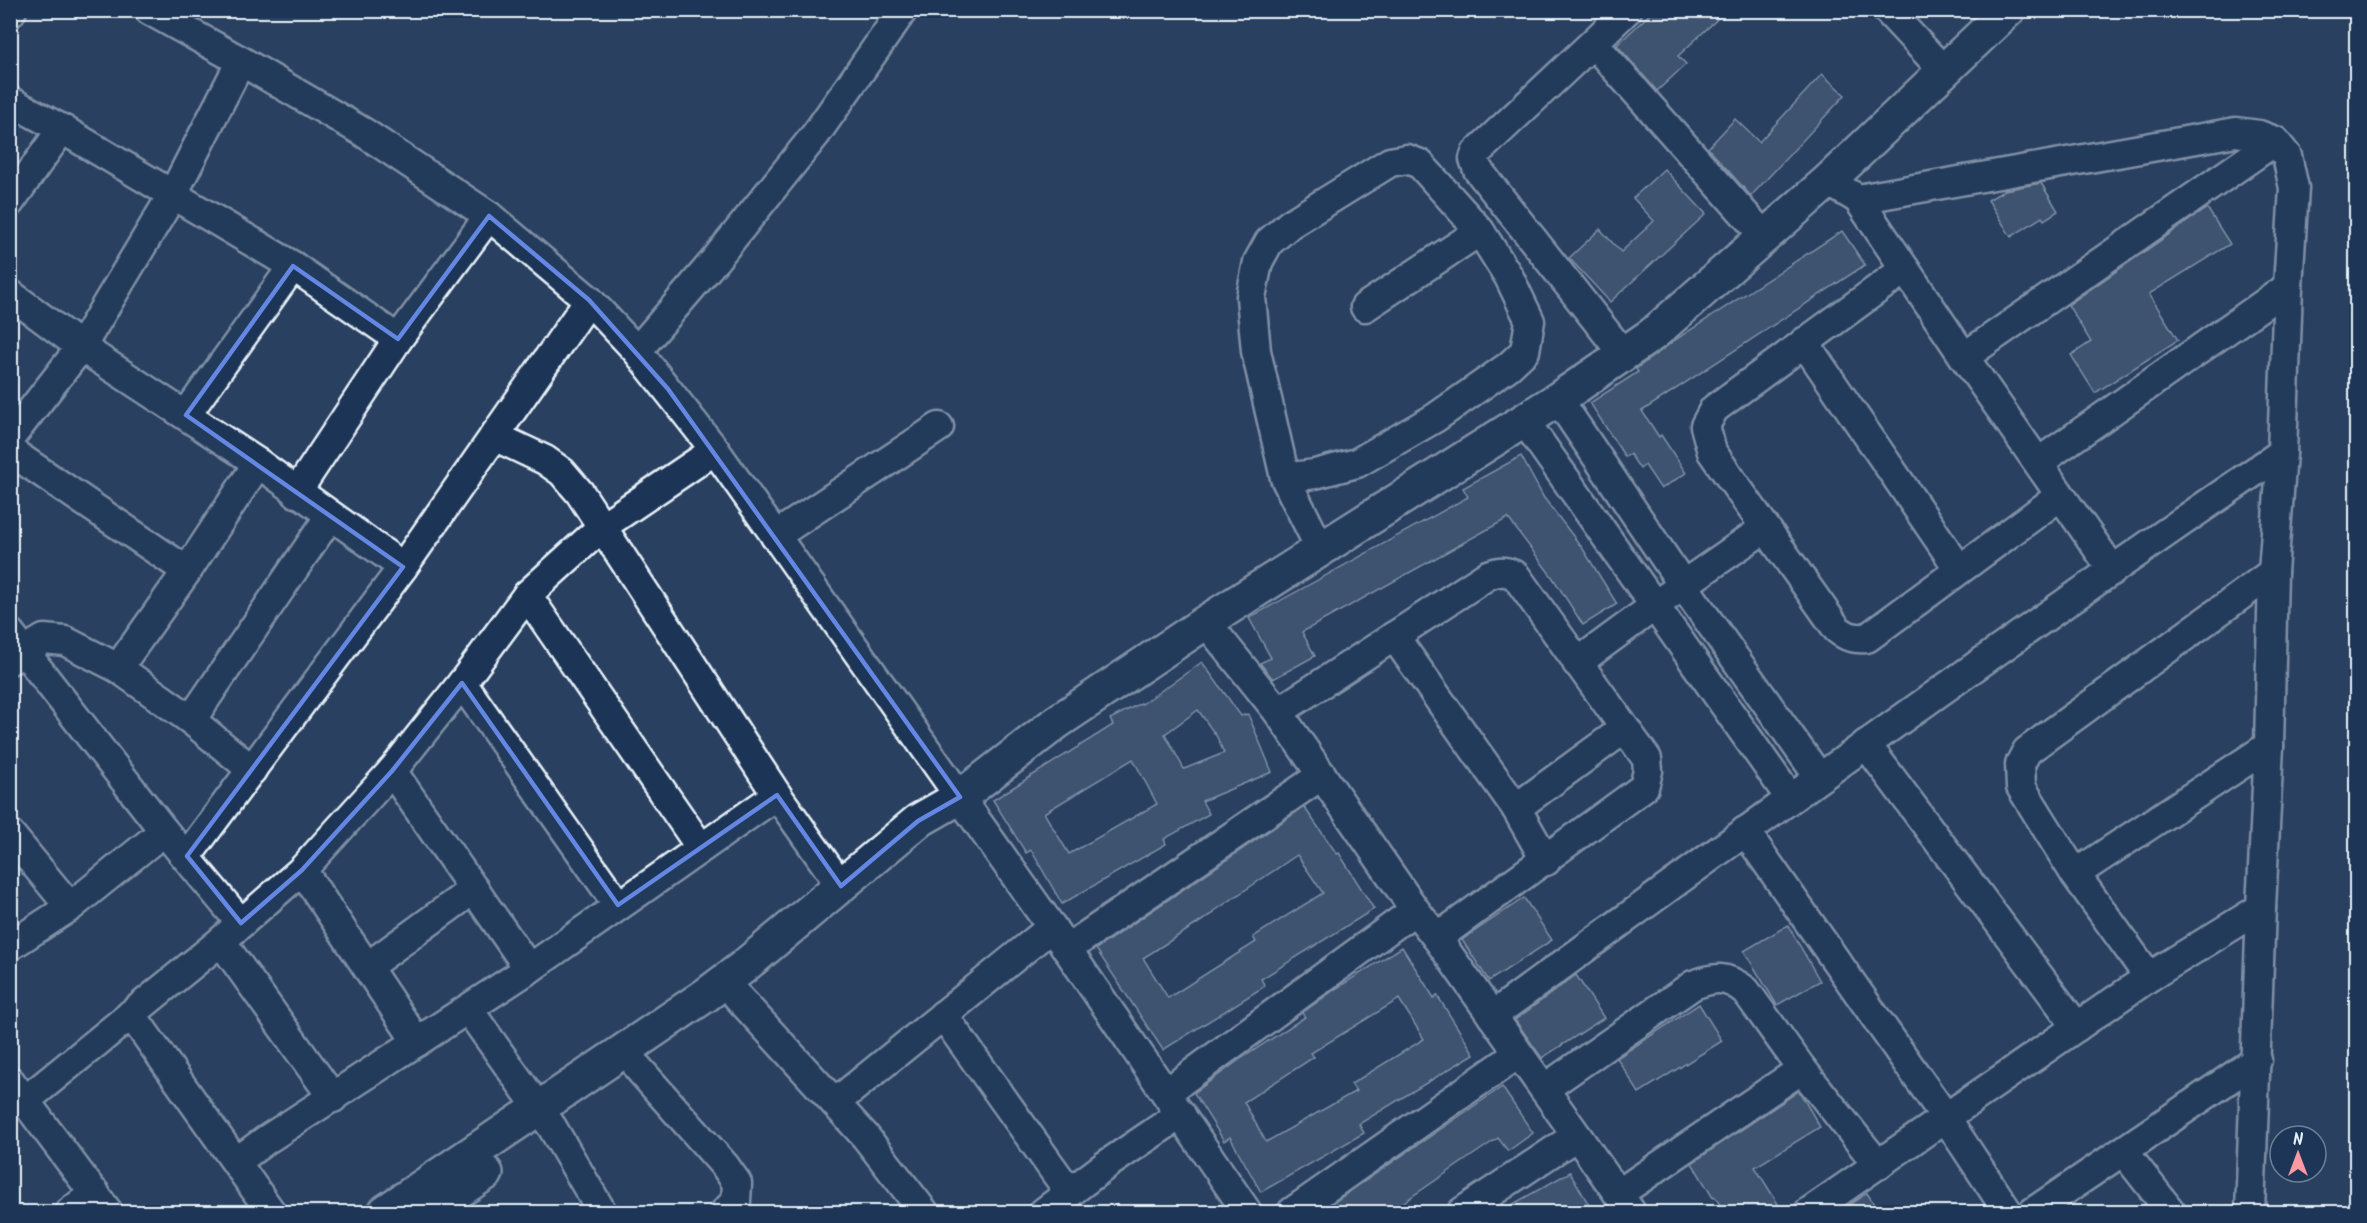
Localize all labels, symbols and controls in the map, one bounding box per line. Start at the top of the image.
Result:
north arrow [2268,1124,2328,1184]
text: N [2293,1128,2303,1153]

